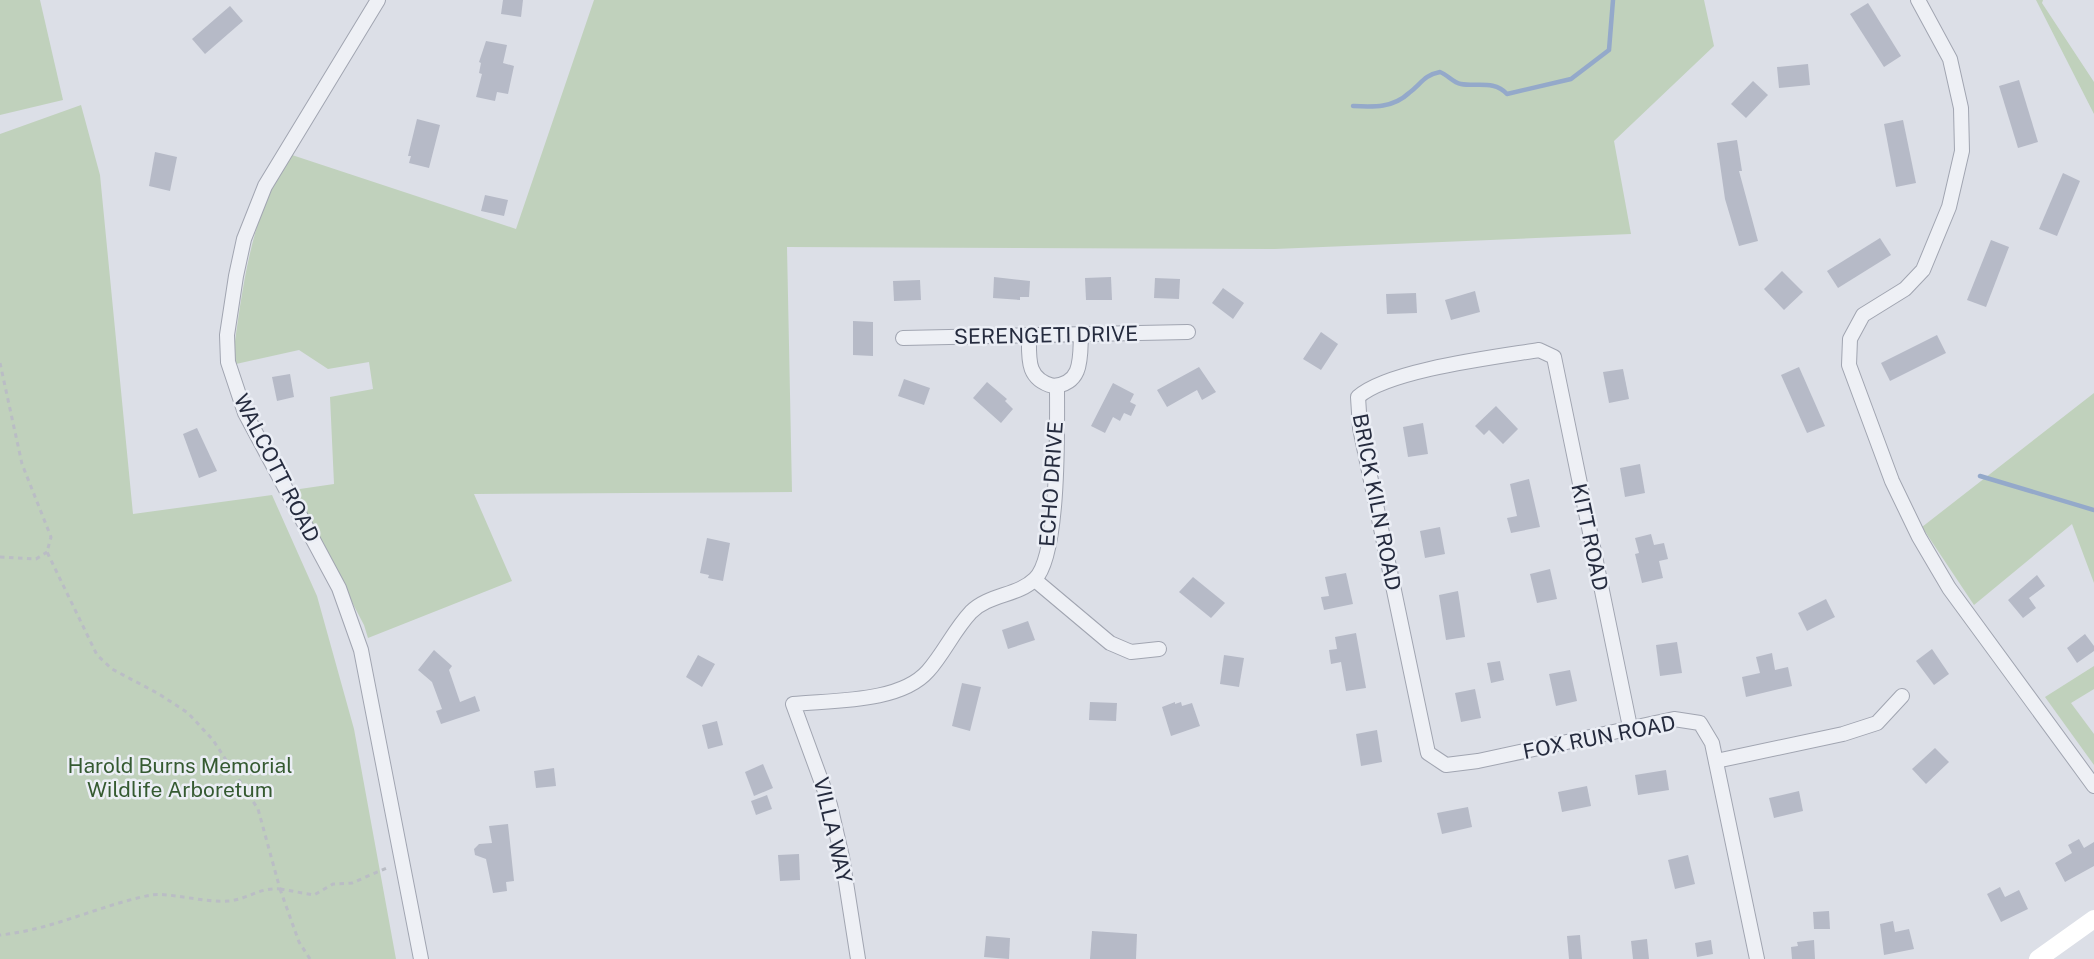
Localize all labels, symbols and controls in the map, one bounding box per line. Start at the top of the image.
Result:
street label: SERENGETI DRIVE [954,321,1138,349]
street label: WALCOTT ROAD [229,390,325,546]
street label: BRICK KILN ROAD [1348,411,1406,593]
street label: ECHO DRIVE [1034,420,1068,548]
street label: KITT ROAD [1566,481,1614,593]
street label: FOX RUN ROAD [1521,710,1677,764]
park label: Harold Burns Memorial Wildlife Arboretum [67,753,293,802]
street label: VILLA WAY [809,775,857,886]

